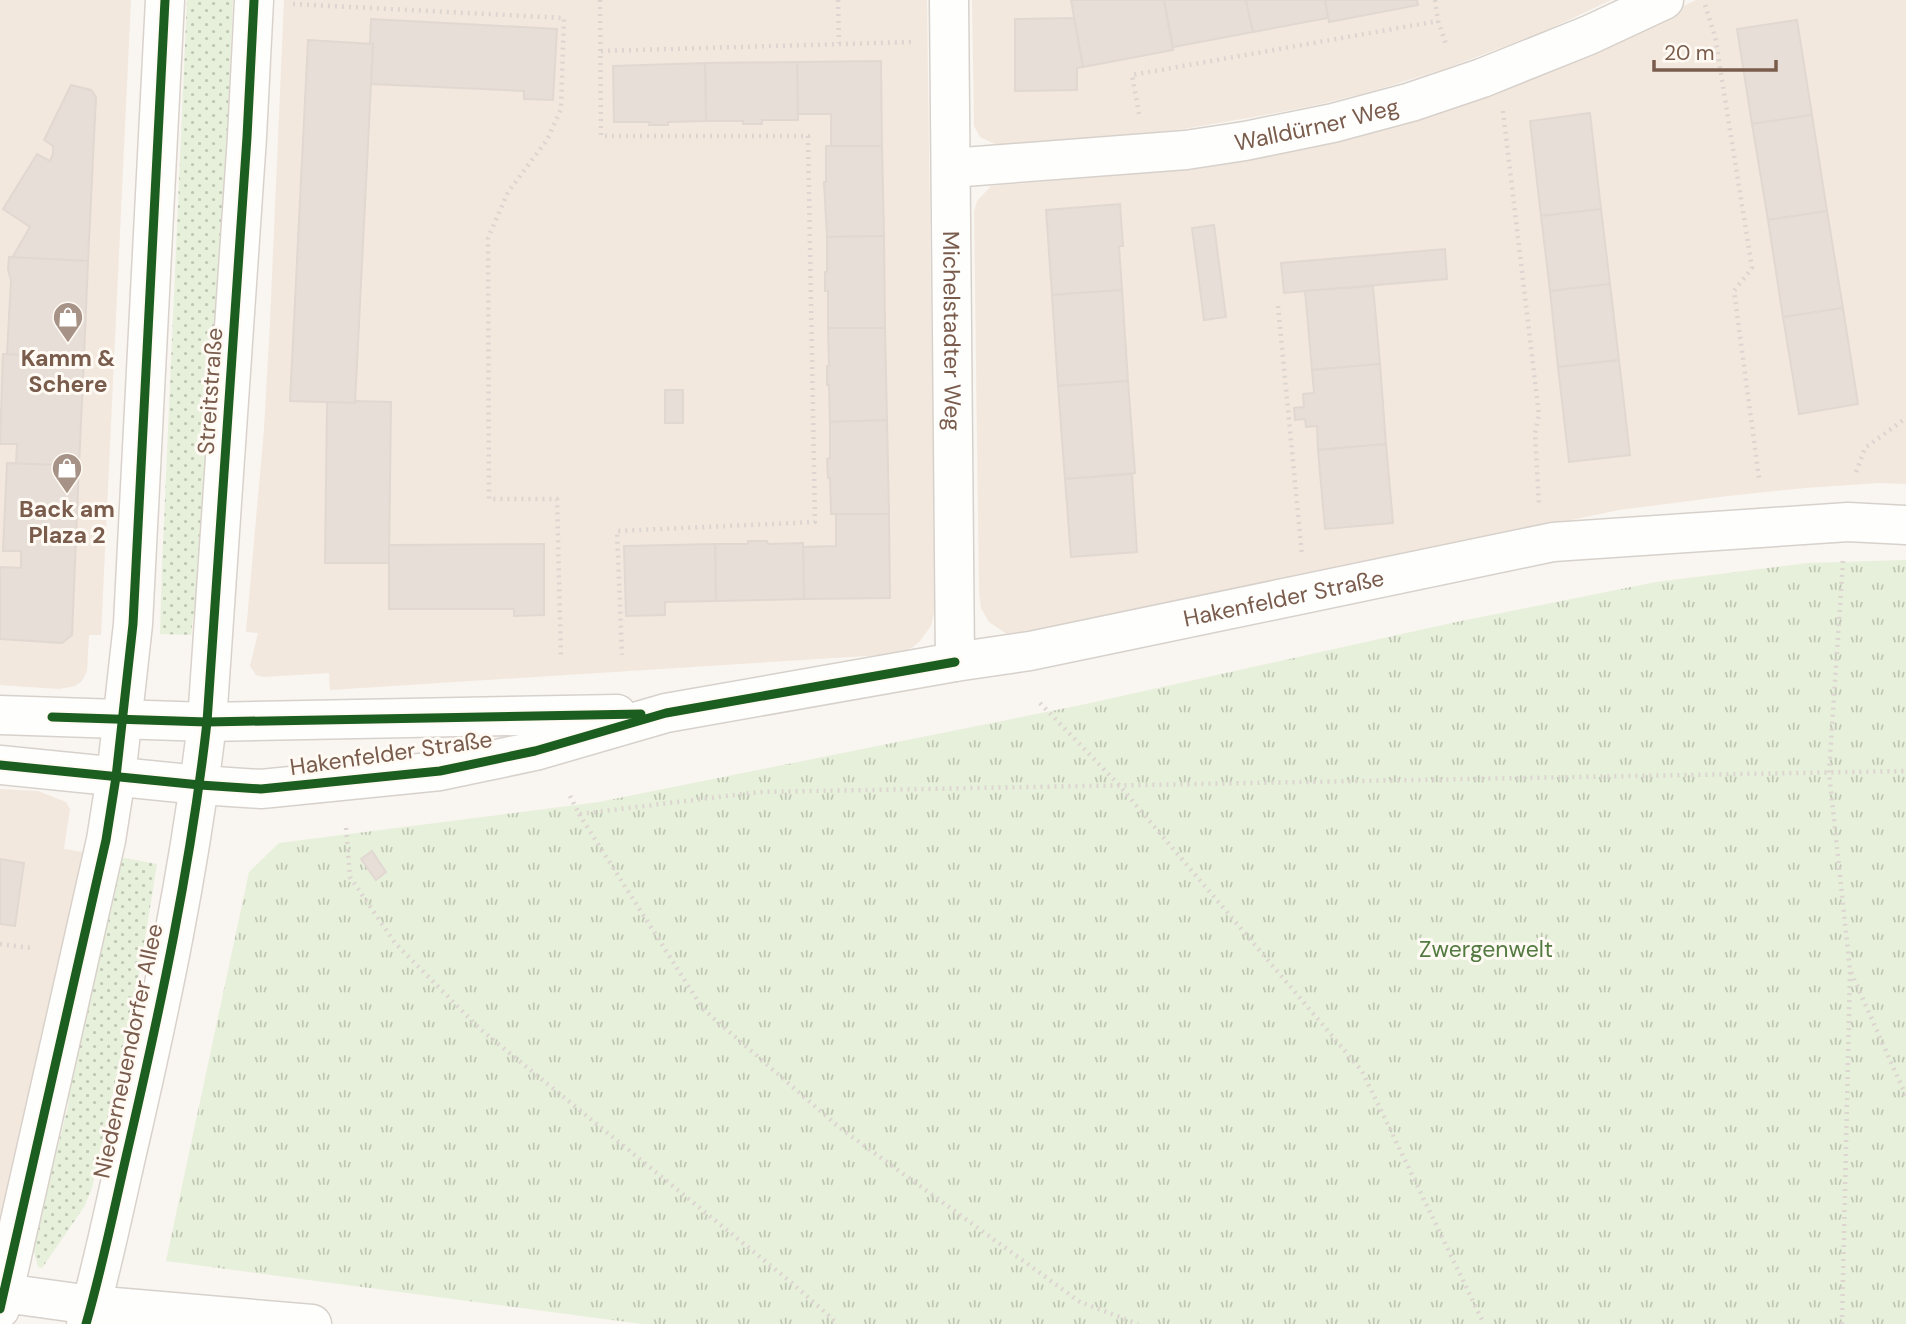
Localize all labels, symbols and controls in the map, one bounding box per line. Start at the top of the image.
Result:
scale bar [1654,28,1776,72]
text: 20 m [1664,39,1715,67]
street label: Walldürner Weg [1232,91,1402,158]
street label: Michelstadter Weg [936,231,968,431]
shop icon: Kamm & Schere [51,300,85,344]
street label: Streitstraße [191,327,229,455]
place label: Kamm & Schere [21,343,115,399]
shop icon: Back am Plaza 2 [50,451,84,495]
place label: Back am Plaza 2 [19,494,115,550]
street label: Hakenfelder Straße [1181,563,1387,634]
street label: Hakenfelder Straße [288,724,494,782]
street label: Niederneuendorfer Allee [86,921,170,1181]
park label: Zwergenwelt [1419,934,1553,964]

